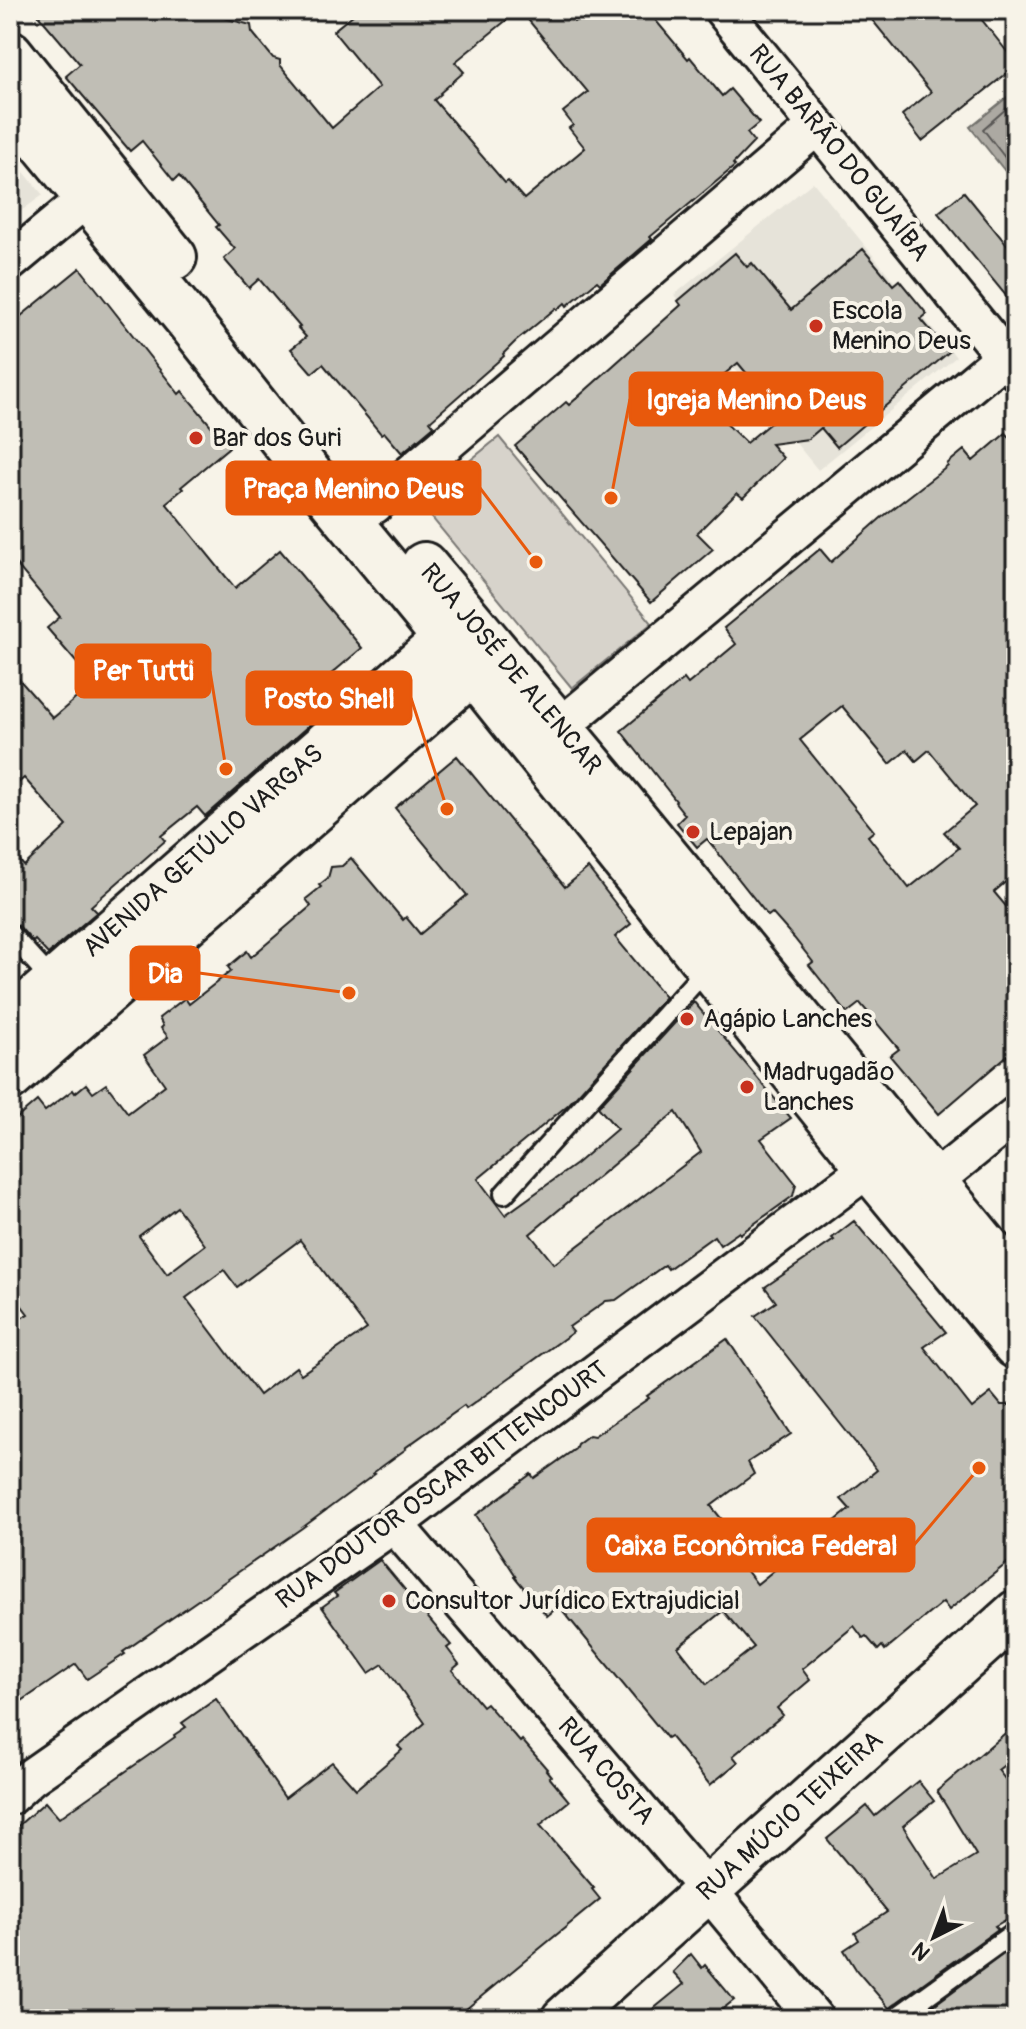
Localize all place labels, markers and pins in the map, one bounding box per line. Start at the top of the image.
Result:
place label: Escola Menino Deus [832,295,971,357]
marker: Escola Menino Deus [807,317,825,335]
callout: Igreja Menino Deus [630,373,882,425]
place label: Bar dos Guri [212,422,341,454]
marker: Bar dos Guri [187,429,205,447]
callout: Praça Menino Deus [227,462,480,514]
callout: Per Tutti [76,645,210,697]
callout: Posto Shell [247,672,411,724]
place label: Lepajan [709,816,793,848]
marker: Lepajan [684,823,702,841]
callout: Dia [131,947,199,999]
place label: Agápio Lanches [703,1003,873,1035]
marker: Agápio Lanches [678,1010,696,1028]
place label: Madrugadão Lanches [763,1056,894,1118]
marker: Madrugadão Lanches [738,1078,756,1096]
callout: Caixa Econômica Federal [588,1519,914,1571]
place label: Consultor Jurídico Extrajudicial [405,1585,740,1617]
marker: Consultor Jurídico Extrajudicial [380,1592,398,1610]

